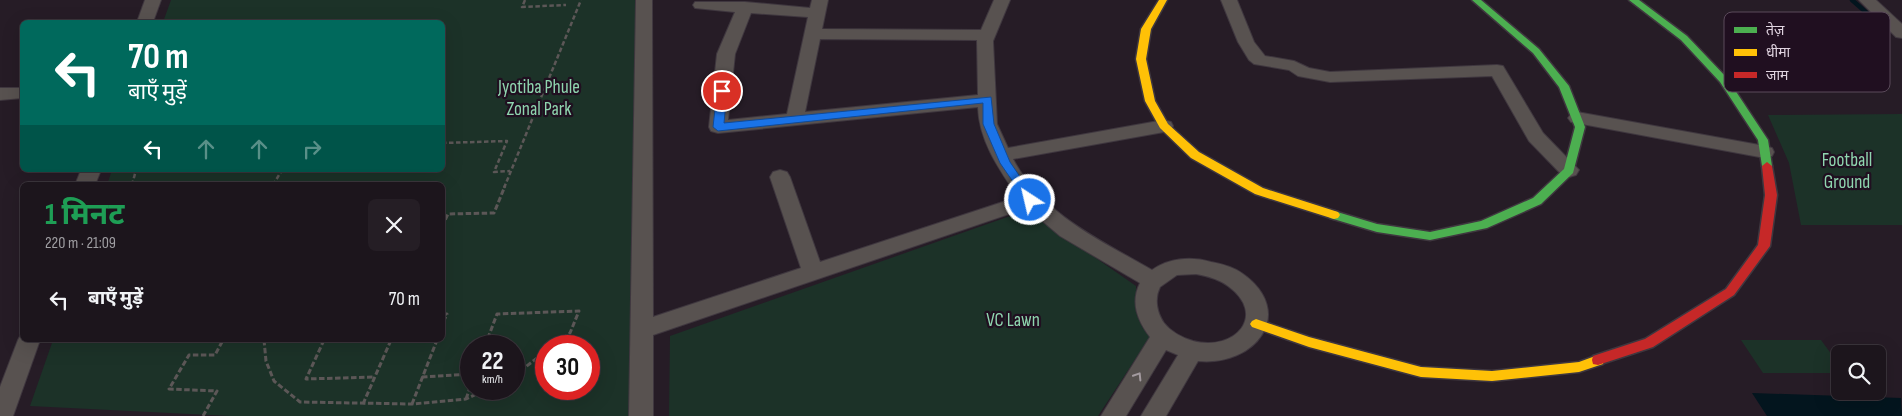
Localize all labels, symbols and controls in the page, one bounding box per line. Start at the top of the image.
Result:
legend [1724,12,1890,92]
text: तेज़ [1766,21,1785,39]
text: 70 m [128,36,188,79]
icon: left [45,40,110,105]
text: धीमा [1766,44,1791,61]
text: जाम [1766,67,1789,84]
pin [701,70,743,112]
park label: Jyotiba Phule Zonal Park [497,76,580,121]
icon: arrive [708,77,736,105]
text: बाएँ मुड़ें [128,79,187,106]
icon: left [139,135,167,163]
icon: ahead [192,135,220,163]
icon: ahead [245,135,273,163]
icon: right [298,135,326,163]
park label: Football Ground [1822,149,1872,194]
position arrow [1003,173,1055,225]
text: 1 मिनट [45,197,124,233]
button: close [368,199,420,251]
text: 220 m · 21:09 [45,234,116,253]
icon: left [45,286,73,314]
text: बाएँ मुड़ें [88,287,143,310]
text: 70 m [389,288,420,311]
park label: VC Lawn [986,309,1040,332]
speed limit sign: 30 [535,335,600,400]
map controls [1831,345,1886,400]
button: search [1831,345,1886,400]
text: 22 [482,346,503,377]
text: km/h [482,372,503,387]
one-way arrow [1132,372,1141,382]

